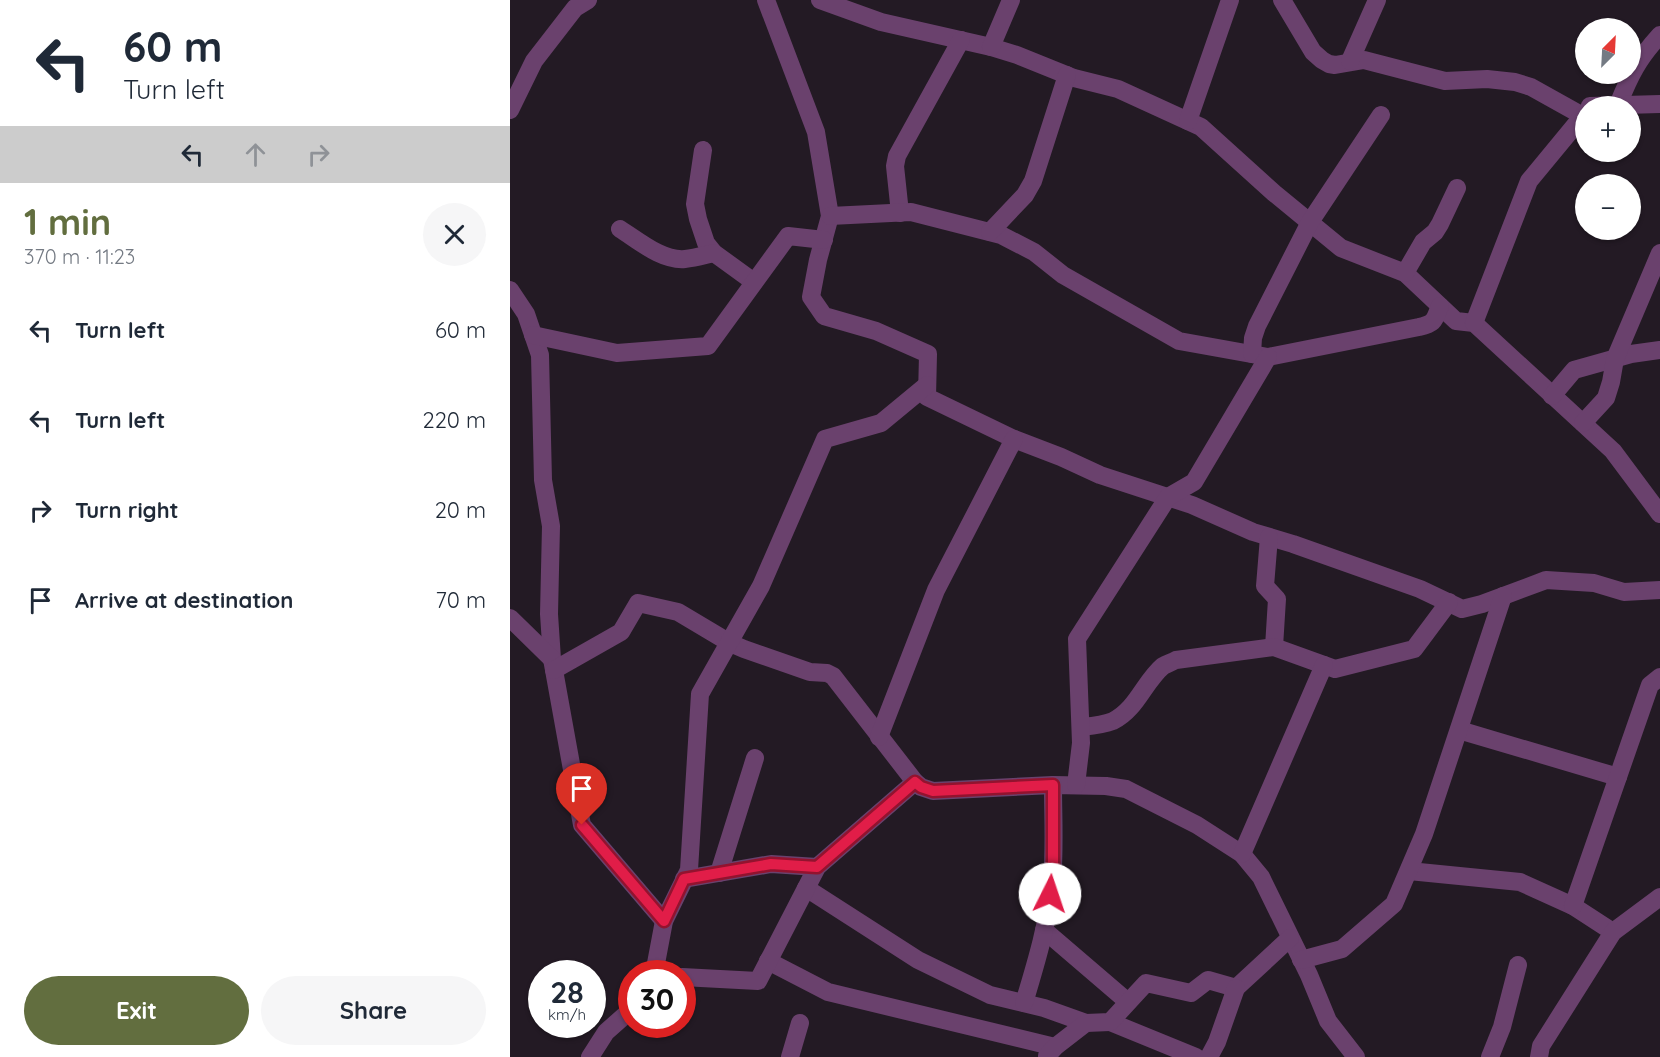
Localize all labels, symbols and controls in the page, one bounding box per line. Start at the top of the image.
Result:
north arrow [1575,18,1641,84]
map controls [1575,18,1641,240]
text: 60 m [123,20,223,73]
icon: left [24,24,102,102]
text: Turn left [123,72,225,106]
button: + [1575,96,1641,162]
icon: left [176,138,209,171]
icon: ahead [239,138,272,171]
icon: right [302,138,335,171]
button: − [1575,174,1641,240]
text: 1 min [24,199,111,244]
button: close [423,203,486,266]
text: 370 m · 11:23 [24,244,135,269]
icon: left [24,314,57,347]
text: Turn left [75,316,165,344]
text: 60 m [435,316,486,344]
icon: left [24,404,57,437]
text: Turn left [75,406,165,434]
text: 220 m [422,406,486,434]
icon: right [24,494,57,527]
text: Turn right [75,496,179,524]
text: 20 m [435,496,486,524]
icon: arrive [24,584,57,617]
text: Arrive at destination [75,586,293,614]
text: 70 m [436,586,486,614]
pin [556,763,607,825]
icon: arrive [565,772,598,805]
position arrow [1018,862,1082,926]
speed limit sign: 30 [618,960,696,1038]
text: 28 [550,973,584,1011]
button: Exit [24,976,249,1045]
button: Share [261,976,486,1045]
text: km/h [548,1005,586,1024]

